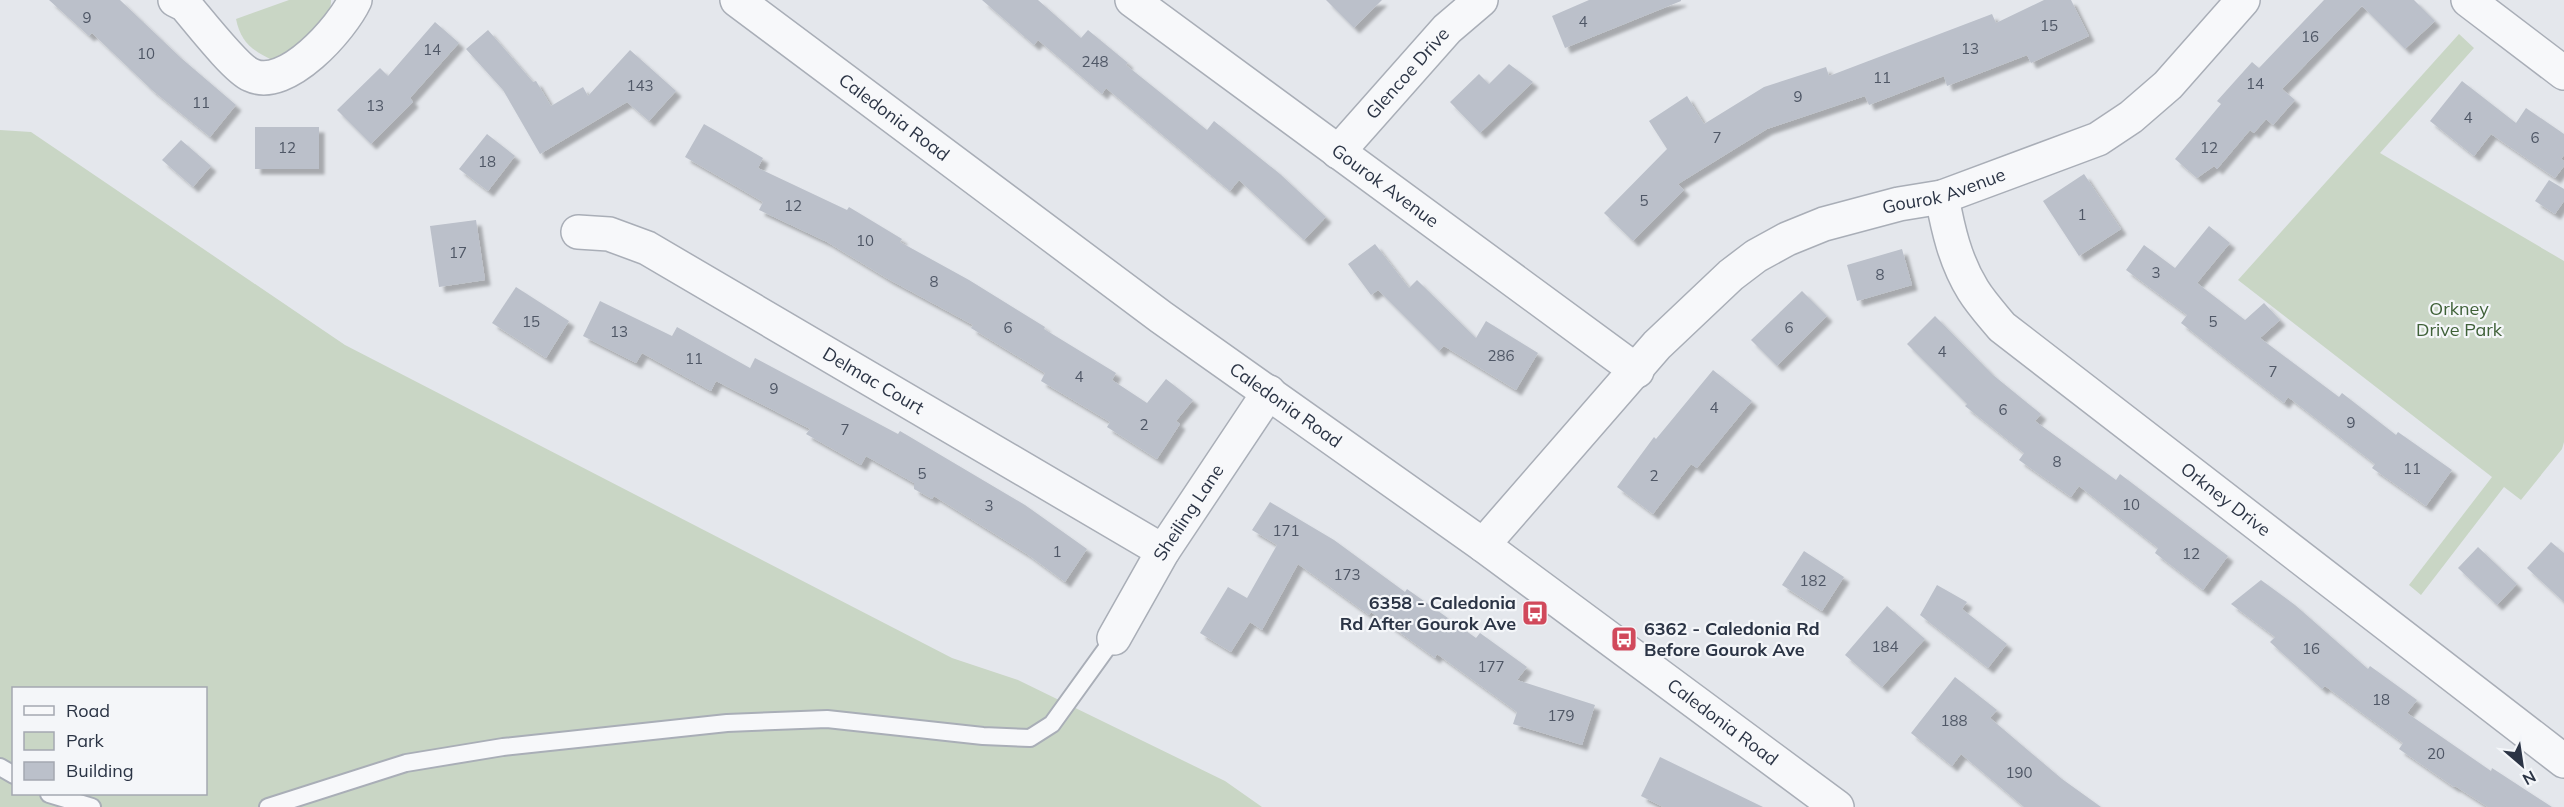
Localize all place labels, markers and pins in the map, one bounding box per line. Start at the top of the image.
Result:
place label: 6358 - Caledonia Rd After Gourok Ave [1340,591,1516,635]
bus stop icon: 6358 - Caledonia Rd After Gourok Ave [1520,598,1550,628]
place label: 6362 - Caledonia Rd Before Gourok Ave [1644,617,1820,661]
bus stop icon: 6362 - Caledonia Rd Before Gourok Ave [1609,624,1639,654]

